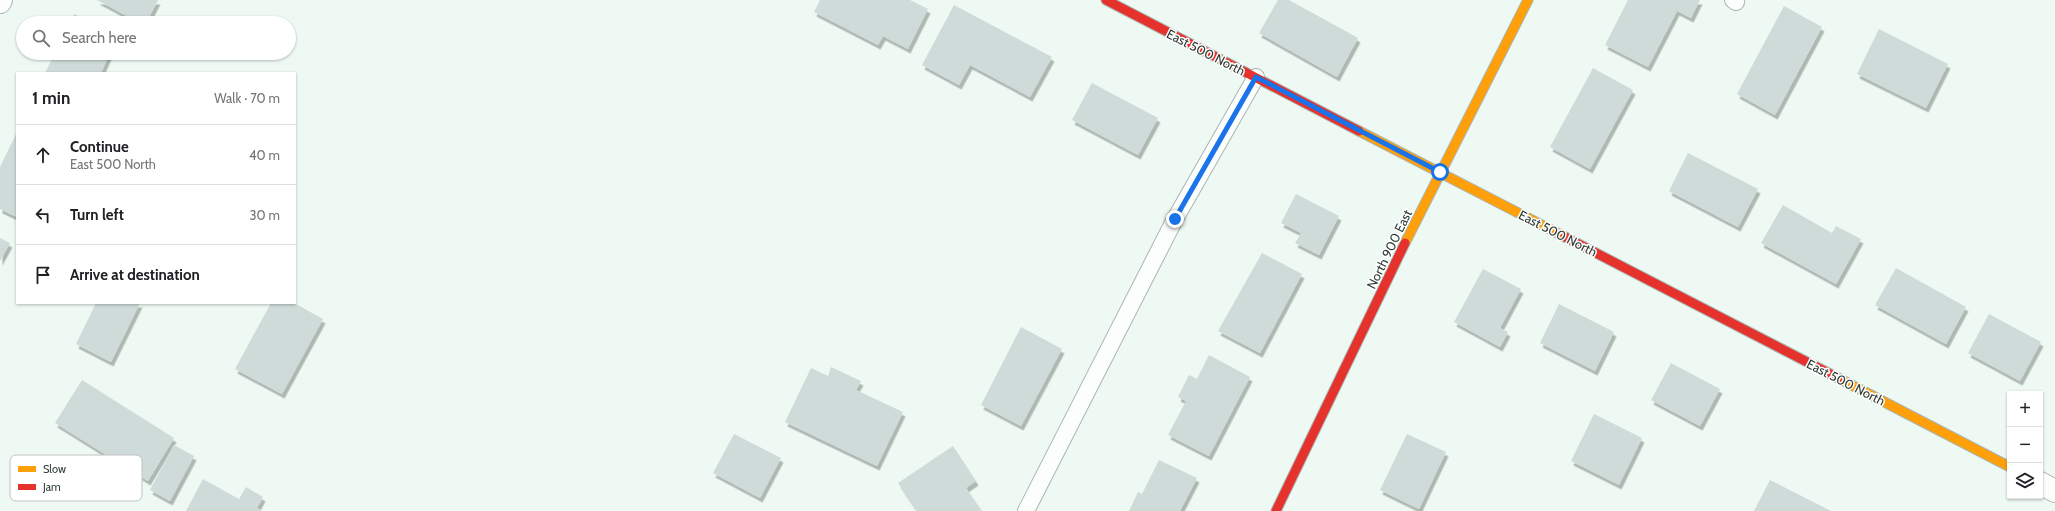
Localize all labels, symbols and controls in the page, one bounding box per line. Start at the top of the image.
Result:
search box [16,16,296,60]
street label: East 500 North [1164,25,1248,79]
icon: search [30,27,52,49]
text: Search here [62,29,137,47]
text: 1 min [32,88,70,108]
text: Walk · 70 m [214,90,280,106]
text: Continue [70,138,129,156]
icon: ahead [32,144,54,166]
text: 40 m [249,147,280,163]
text: East 500 North [70,156,156,172]
route start [1431,163,1449,181]
icon: left [32,204,54,226]
text: Turn left [70,206,124,224]
street label: North 900 East [1363,206,1415,291]
street label: East 500 North [1516,206,1600,260]
text: 30 m [250,207,280,223]
route end [1166,210,1184,228]
icon: arrive [32,264,54,286]
text: Arrive at destination [70,266,200,284]
street label: East 500 North [1804,355,1888,409]
map controls [2007,391,2043,499]
button: + [2007,391,2043,427]
button: − [2007,427,2043,463]
legend [10,455,142,501]
text: Slow [43,462,66,476]
button: layers [2007,463,2043,499]
text: Jam [42,480,61,494]

